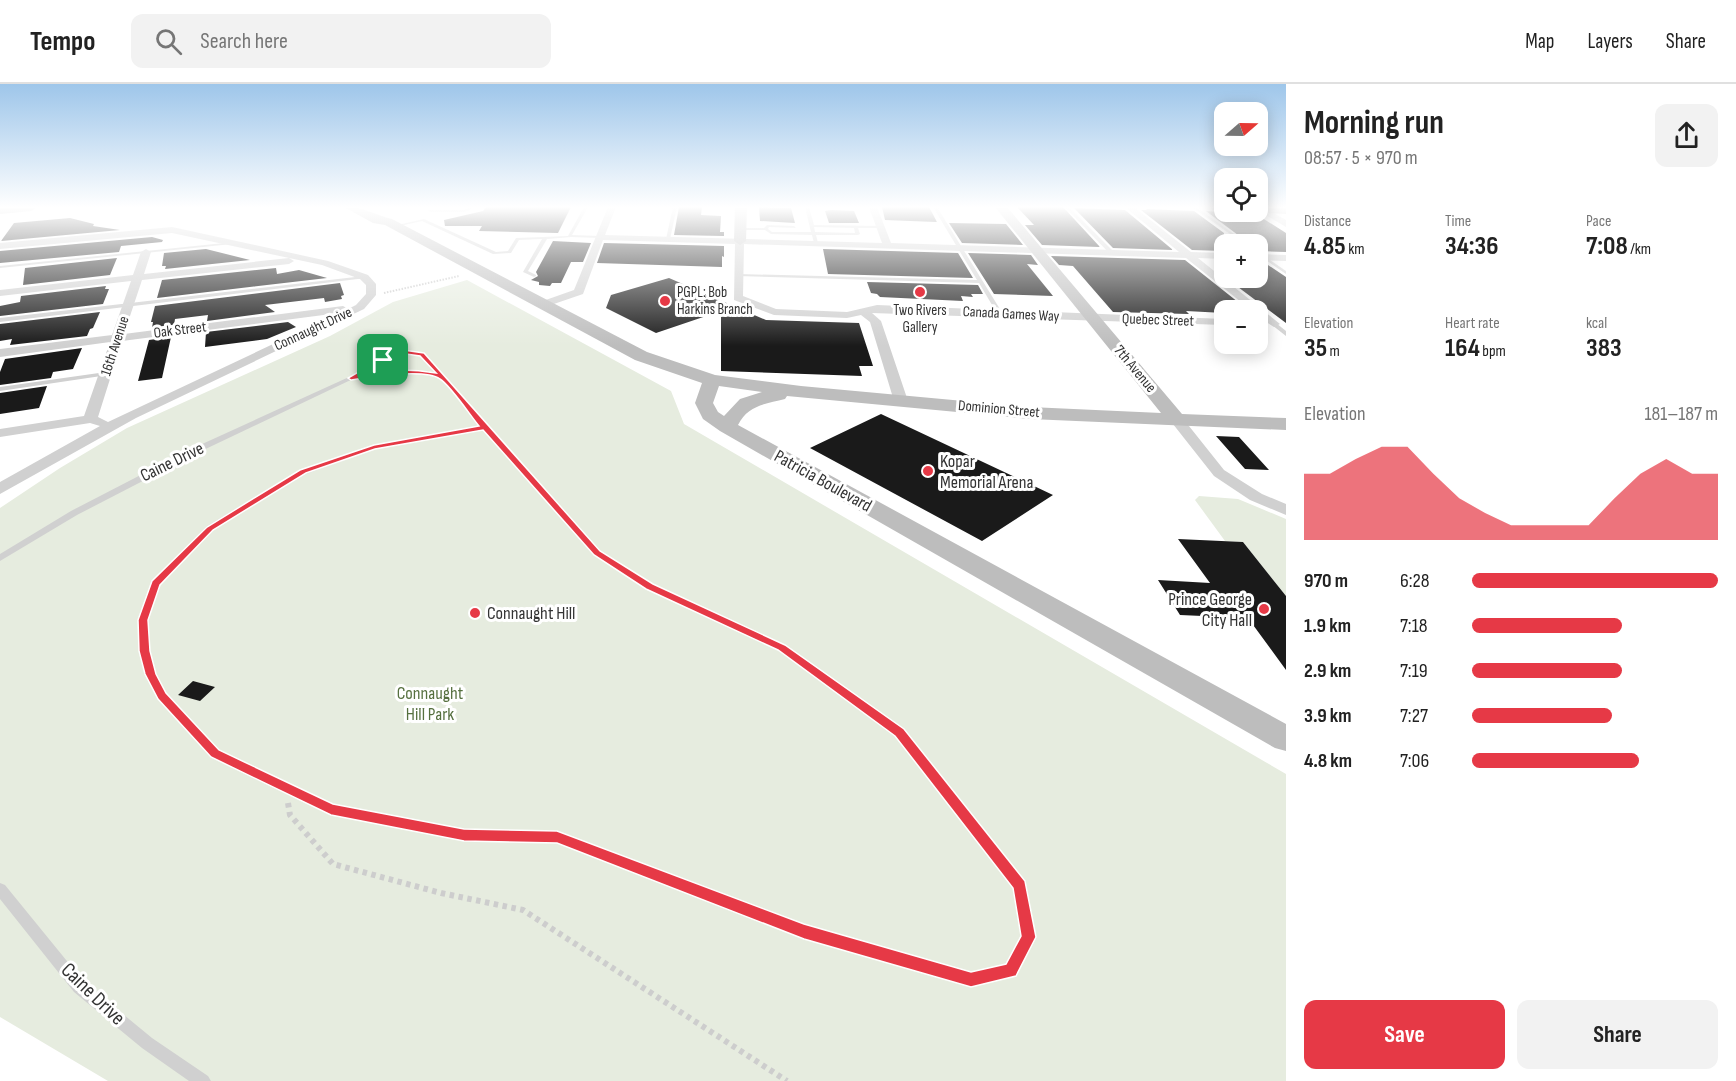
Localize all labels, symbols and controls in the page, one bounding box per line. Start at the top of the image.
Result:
search box [131,14,551,68]
text: Tempo [30,25,95,58]
icon: search [152,25,185,58]
text: Search here [200,28,288,55]
text: Map [1525,29,1554,54]
text: Layers [1587,29,1633,54]
text: Share [1666,29,1706,54]
north arrow [1214,102,1268,156]
map controls [1214,102,1268,354]
text: Morning run [1304,103,1444,143]
button: share [1655,104,1718,167]
text: 08:57 · 5 × 970 m [1304,146,1418,170]
button: locate [1214,168,1268,222]
text: Distance [1304,212,1351,231]
text: Time [1445,212,1471,231]
text: Pace [1586,212,1611,231]
text: 4.85 [1304,231,1346,262]
text: 34:36 [1445,231,1498,262]
text: 7:08 [1586,231,1628,262]
button: + [1214,234,1268,288]
text: km [1346,240,1365,259]
text: /km [1628,240,1651,259]
place label: PGPL: Bob Harkins Branch [677,283,753,319]
marker: Two Rivers Gallery [913,285,927,299]
marker: PGPL: Bob Harkins Branch [658,294,672,308]
button: − [1214,300,1268,354]
place label: Two Rivers Gallery [893,301,947,337]
street label: Canada Games Way [962,302,1060,326]
street label: Connaught Drive [271,303,355,355]
street label: Quebec Street [1122,309,1195,331]
street label: 16th Avenue [96,314,134,378]
text: Elevation [1304,314,1353,333]
text: Heart rate [1445,314,1500,333]
text: kcal [1586,314,1607,333]
street label: Oak Street [153,317,208,343]
text: 35 [1304,333,1327,364]
text: 164 [1445,333,1480,364]
text: 383 [1586,333,1622,364]
pin [357,334,408,385]
street label: 7th Avenue [1110,341,1160,397]
text: m [1327,342,1340,361]
text: bpm [1480,342,1506,361]
icon: arrive [366,343,399,376]
street label: Dominion Street [957,396,1041,422]
text: Elevation [1304,402,1366,426]
text: 181–187 m [1644,402,1718,426]
street label: Caine Drive [137,438,207,486]
street label: Patricia Boulevard [771,446,875,516]
place label: Kopar Memorial Arena [940,451,1033,493]
marker: Kopar Memorial Arena [921,464,935,478]
text: 970 m [1304,569,1348,593]
text: 6:28 [1400,569,1430,593]
place label: Prince George City Hall [1168,589,1252,631]
marker: Prince George City Hall [1257,602,1271,616]
place label: Connaught Hill [487,603,575,624]
marker: Connaught Hill [468,606,482,620]
text: 1.9 km [1304,614,1351,638]
text: 7:18 [1400,614,1427,638]
text: 2.9 km [1304,659,1351,683]
text: 7:19 [1400,659,1428,683]
park label: Connaught Hill Park [397,683,464,725]
text: 3.9 km [1304,704,1352,728]
text: 7:27 [1400,704,1428,728]
text: 4.8 km [1304,749,1352,773]
text: 7:06 [1400,749,1429,773]
street label: Caine Drive [56,957,130,1031]
button: Save [1304,1000,1505,1069]
button: Share [1517,1000,1718,1069]

